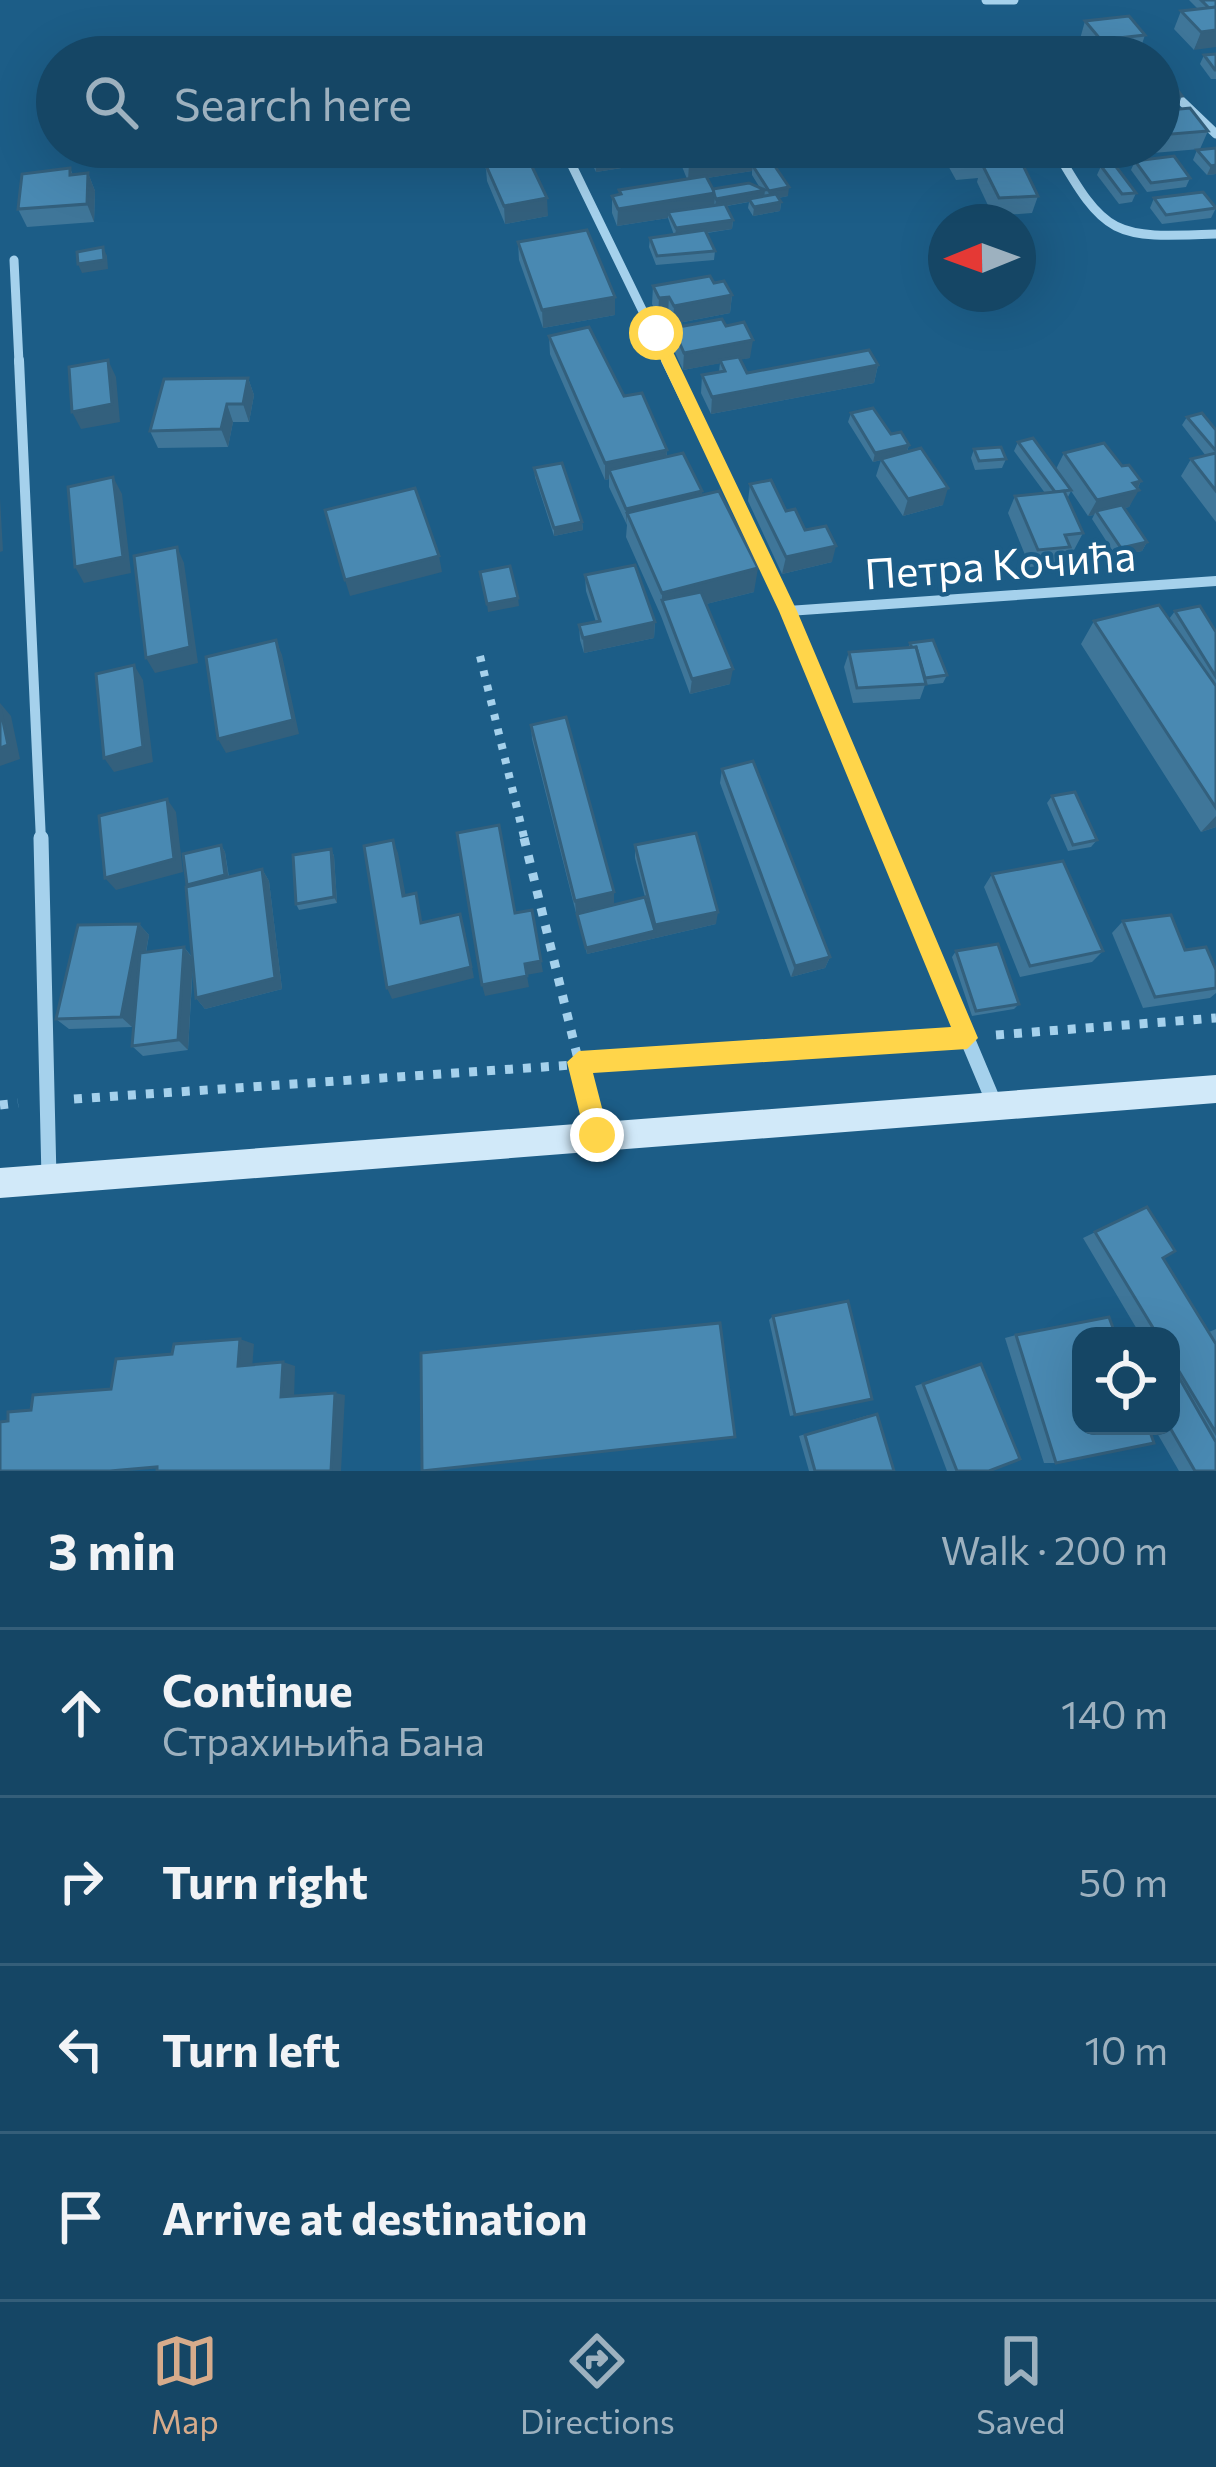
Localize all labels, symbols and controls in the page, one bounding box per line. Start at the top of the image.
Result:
search box [36,36,1180,168]
icon: search [78,69,144,135]
text: Search here [174,75,412,130]
north arrow [928,204,1036,312]
route start [629,306,683,360]
street label: Петра Кочића [863,528,1137,598]
route end [570,1108,624,1162]
map controls [1072,1327,1180,1435]
button: locate [1072,1327,1180,1435]
text: 3 min [48,1518,176,1581]
text: Walk · 200 m [941,1525,1168,1573]
text: Continue [162,1661,353,1716]
icon: ahead [48,1680,114,1746]
text: 140 m [1061,1689,1168,1737]
text: Страхињића Бана [162,1716,485,1764]
icon: right [48,1848,114,1914]
text: Turn right [162,1853,368,1908]
text: 50 m [1079,1857,1168,1905]
icon: left [48,2016,114,2082]
text: Turn left [162,2021,340,2076]
text: 10 m [1084,2025,1168,2073]
icon: arrive [48,2184,114,2250]
text: Arrive at destination [162,2189,588,2244]
tab: Map [151,2328,219,2441]
tab: Directions [520,2328,675,2441]
tab: Saved [976,2328,1065,2441]

